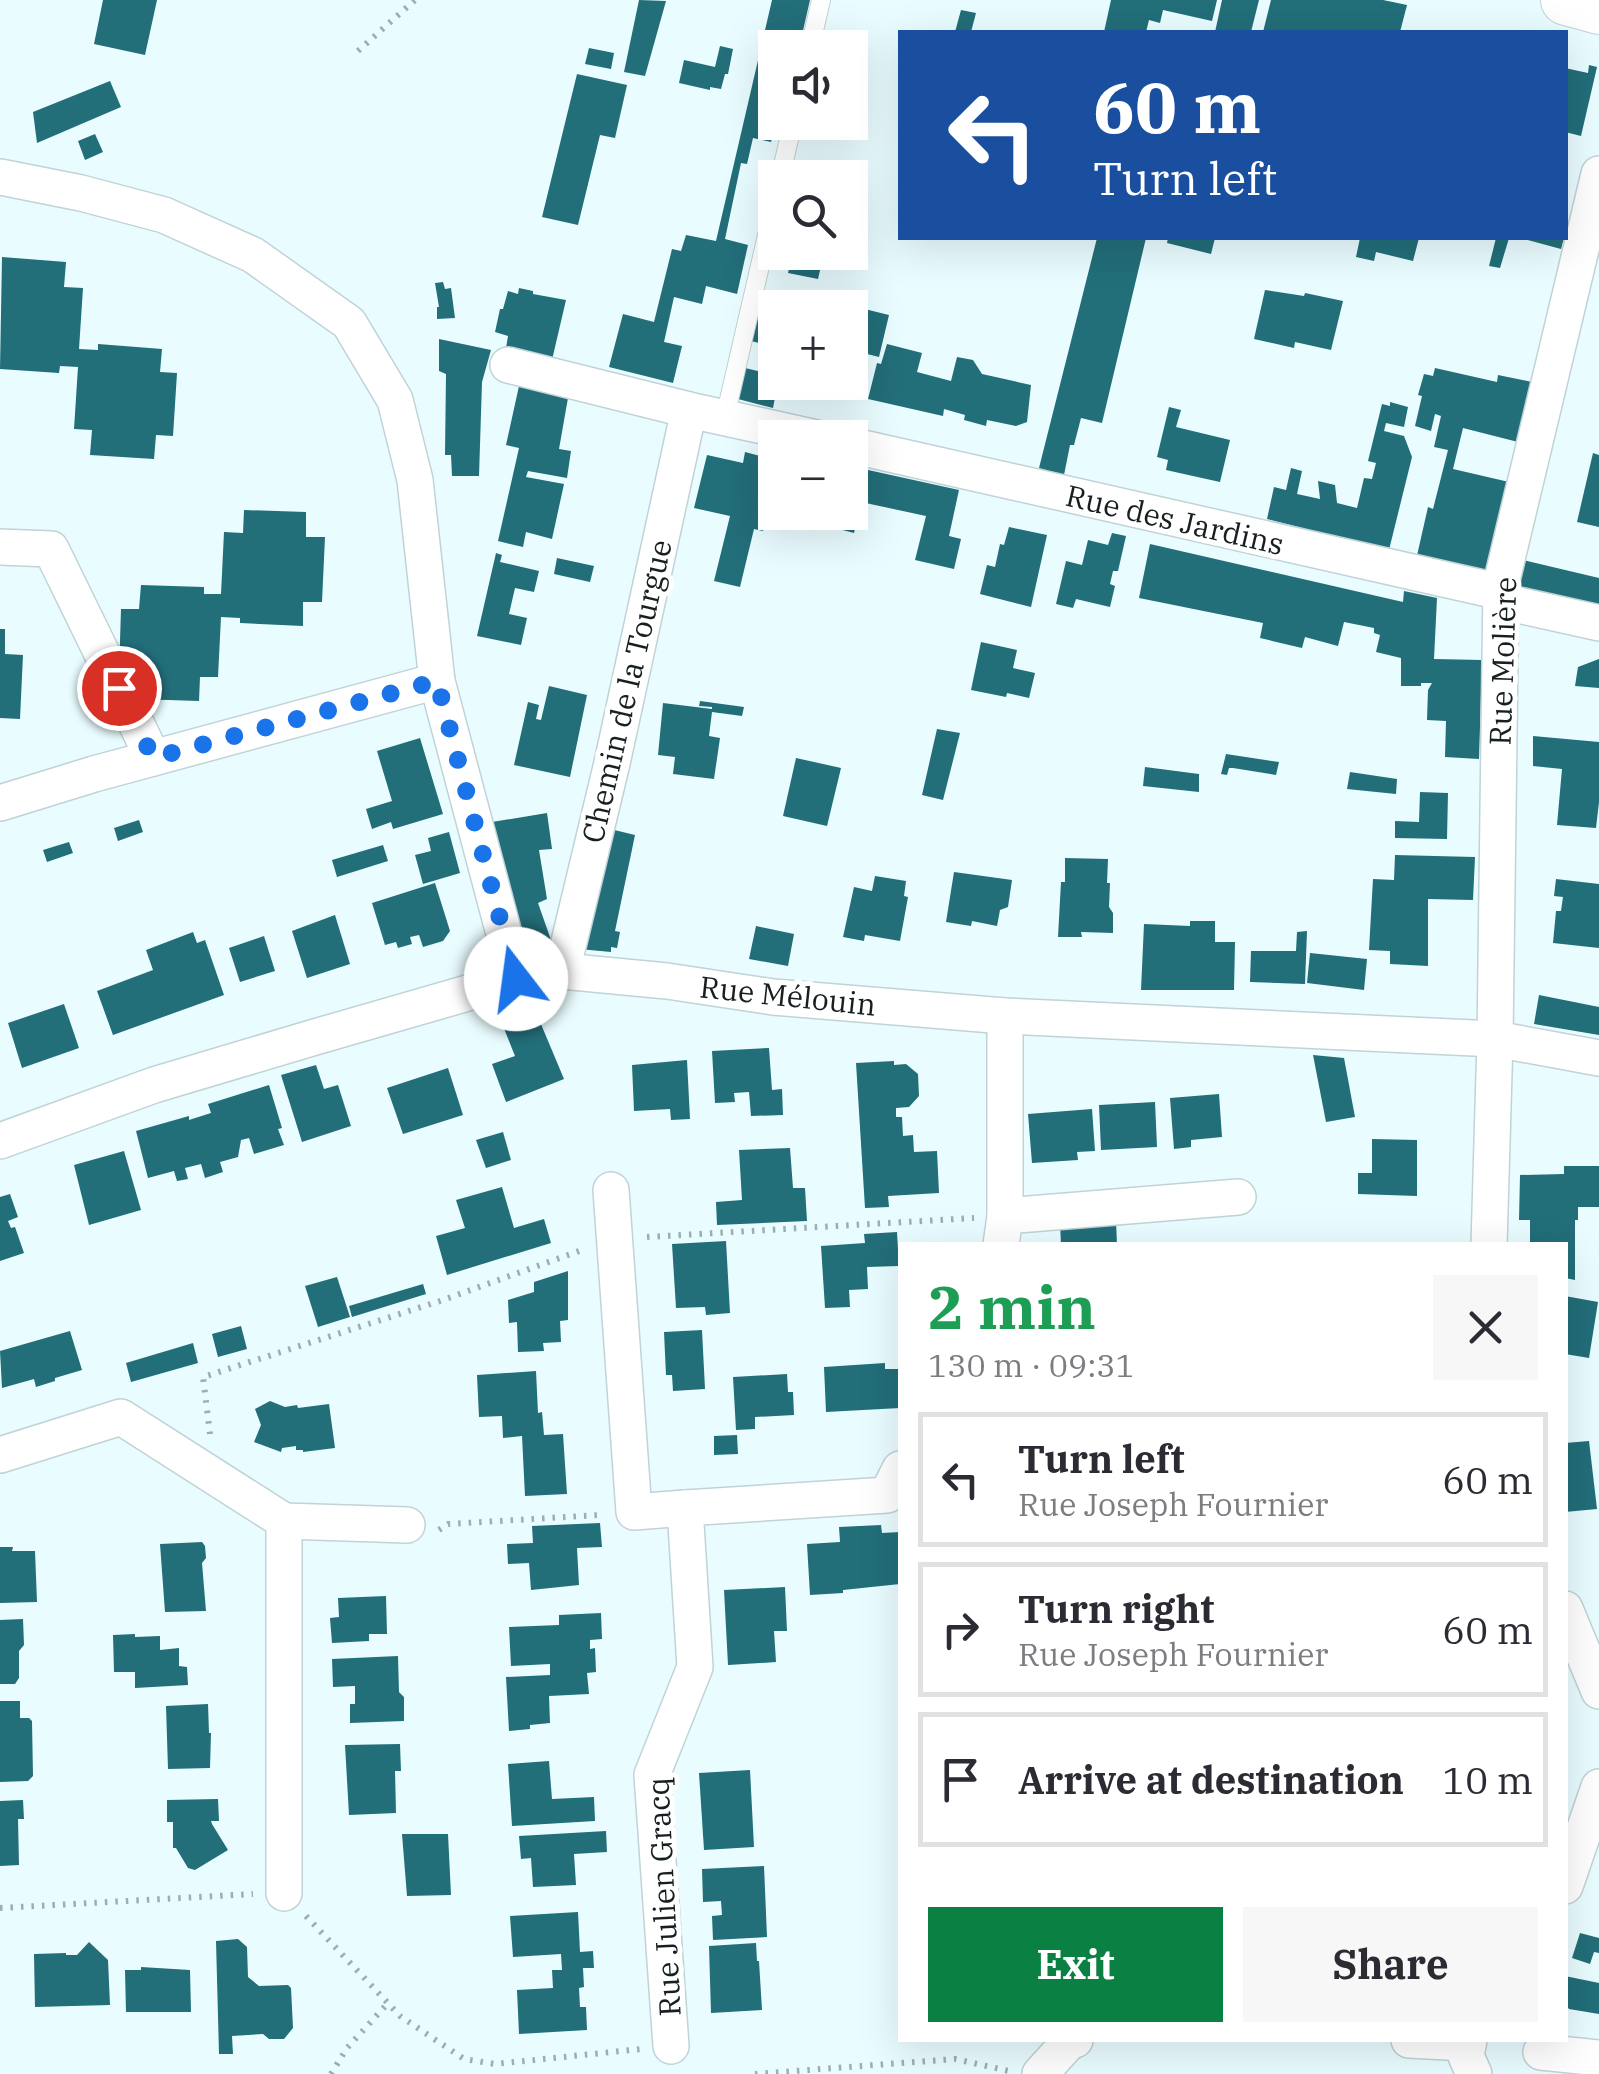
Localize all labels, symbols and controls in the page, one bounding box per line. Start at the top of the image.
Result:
map controls [758,30,868,530]
button: sound [758,30,868,140]
text: 60 m [1093,61,1261,152]
icon: left [928,70,1058,200]
text: Turn left [1093,149,1277,207]
button: search [758,160,868,270]
button: + [758,290,868,400]
button: − [758,420,868,530]
street label: Rue des Jardins [1062,475,1288,563]
street label: Chemin de la Tourgue [572,536,680,846]
street label: Rue Molière [1480,576,1524,746]
pin [77,646,162,731]
icon: arrive [92,661,147,716]
position arrow [464,927,568,1031]
street label: Rue Mélouin [698,966,878,1024]
text: 2 min [928,1267,1096,1346]
button: close [1433,1275,1538,1380]
text: 130 m · 09:31 [928,1344,1135,1386]
text: Turn left [1018,1434,1185,1483]
icon: left [933,1452,988,1507]
text: 60 m [1442,1455,1533,1504]
text: Rue Joseph Fournier [1018,1483,1329,1525]
text: Turn right [1018,1584,1214,1633]
icon: right [933,1602,988,1657]
text: 60 m [1442,1605,1533,1654]
text: Rue Joseph Fournier [1018,1633,1329,1675]
icon: arrive [933,1752,988,1807]
text: Arrive at destination [1018,1755,1404,1804]
text: 10 m [1442,1755,1533,1804]
street label: Rue Julien Gracq [637,1777,689,2017]
button: Exit [928,1907,1223,2022]
button: Share [1243,1907,1538,2022]

